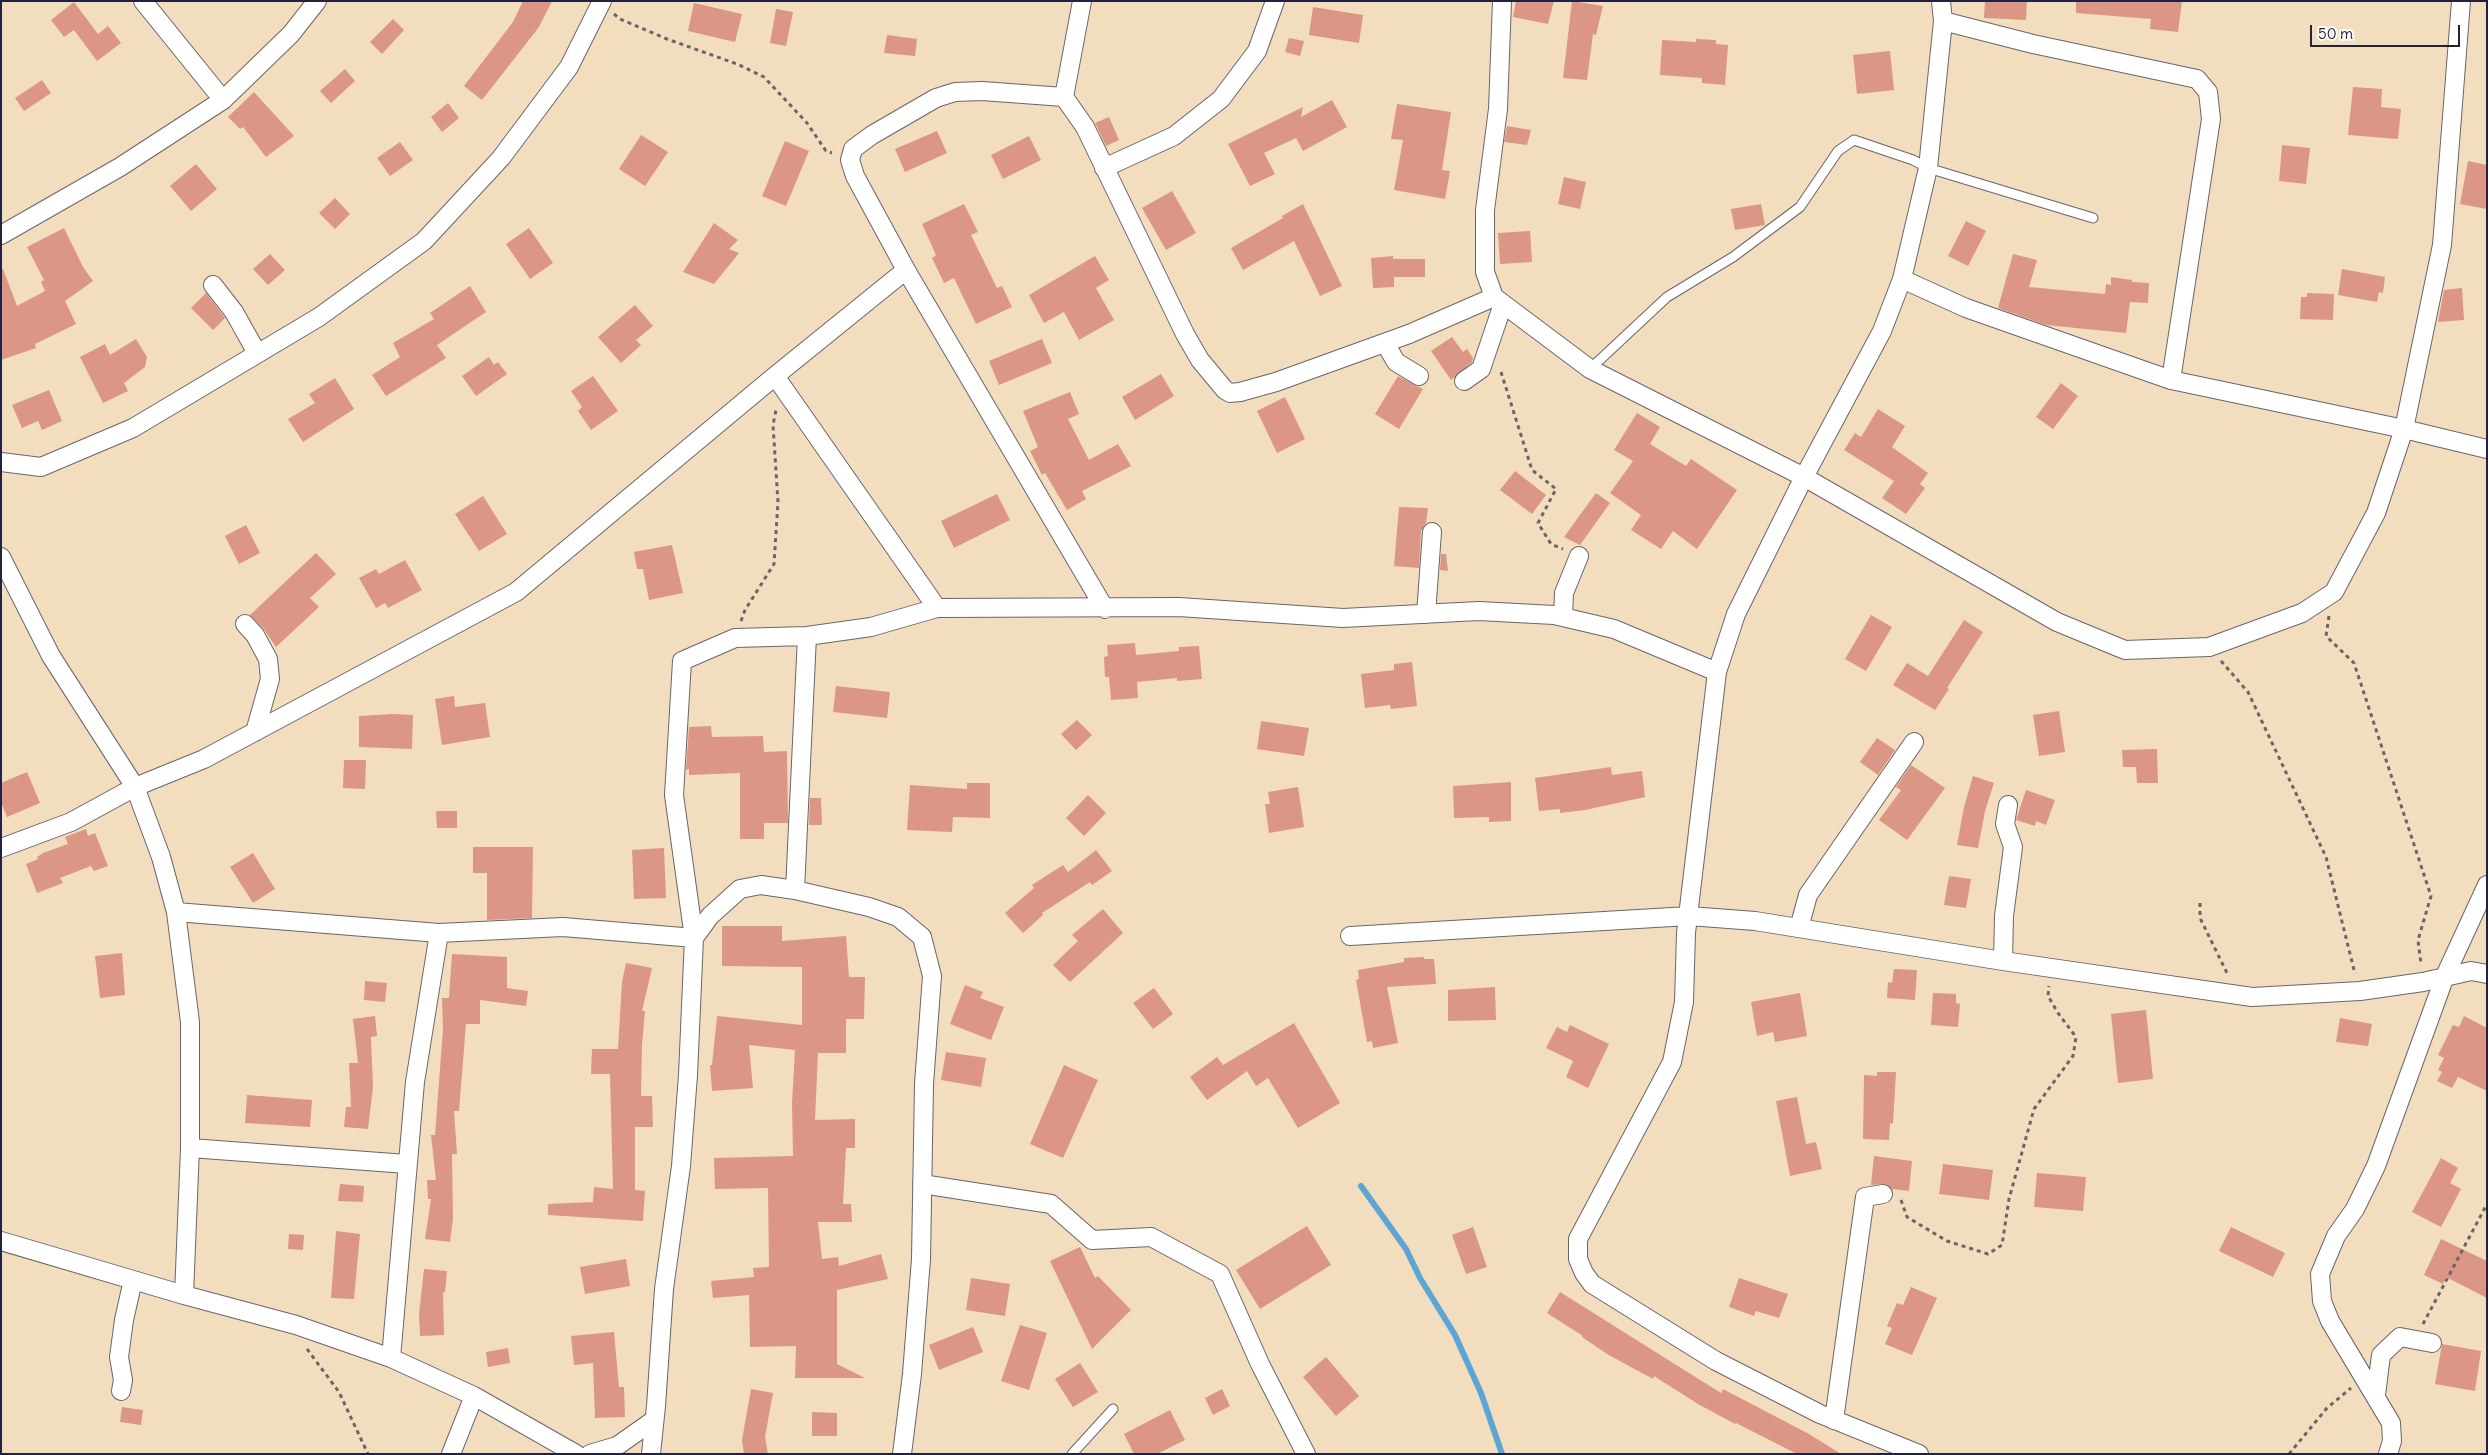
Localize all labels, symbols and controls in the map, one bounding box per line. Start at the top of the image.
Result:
scale bar [2313,15,2463,47]
text: 50 m [2318,24,2353,43]

